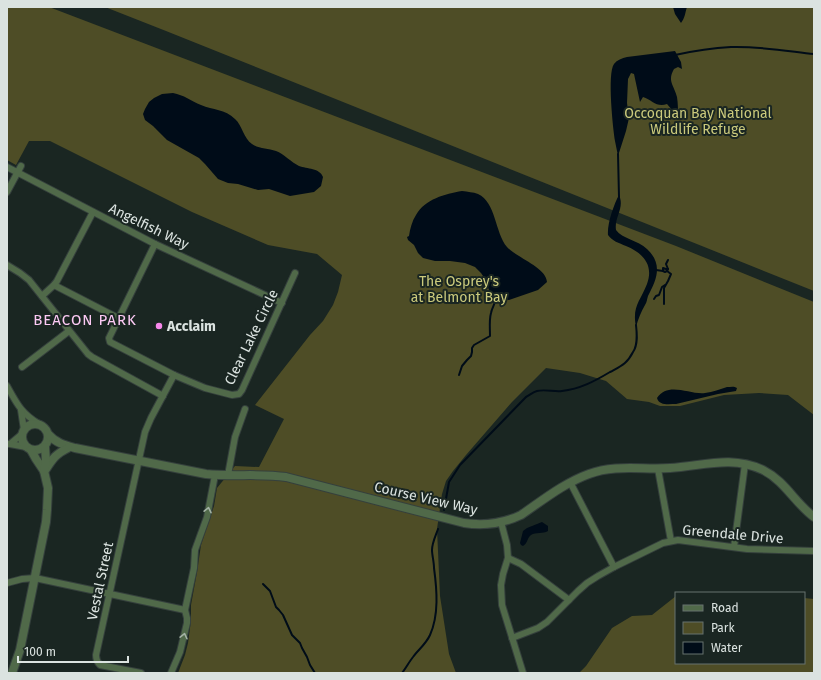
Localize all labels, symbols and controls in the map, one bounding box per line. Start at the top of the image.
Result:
park label: Occoquan Bay National Wildlife Refuge [624,105,772,138]
street label: Angelfish Way [106,200,192,253]
park label: The Osprey's at Belmont Bay [411,273,507,306]
street label: Clear Lake Circle [221,287,282,388]
district label: BEACON PARK [33,311,137,329]
place label: Acclaim [166,318,216,335]
marker: Acclaim [154,321,164,331]
street label: Course View Way [373,478,479,519]
one-way arrow [204,507,212,513]
street label: Greendale Drive [682,522,784,547]
street label: Vestal Street [84,539,117,622]
legend [675,592,805,664]
text: Road [711,601,739,615]
text: Park [711,621,735,635]
one-way arrow [179,633,187,639]
scale bar [18,638,128,664]
text: Water [711,641,743,655]
text: 100 m [24,645,56,659]

